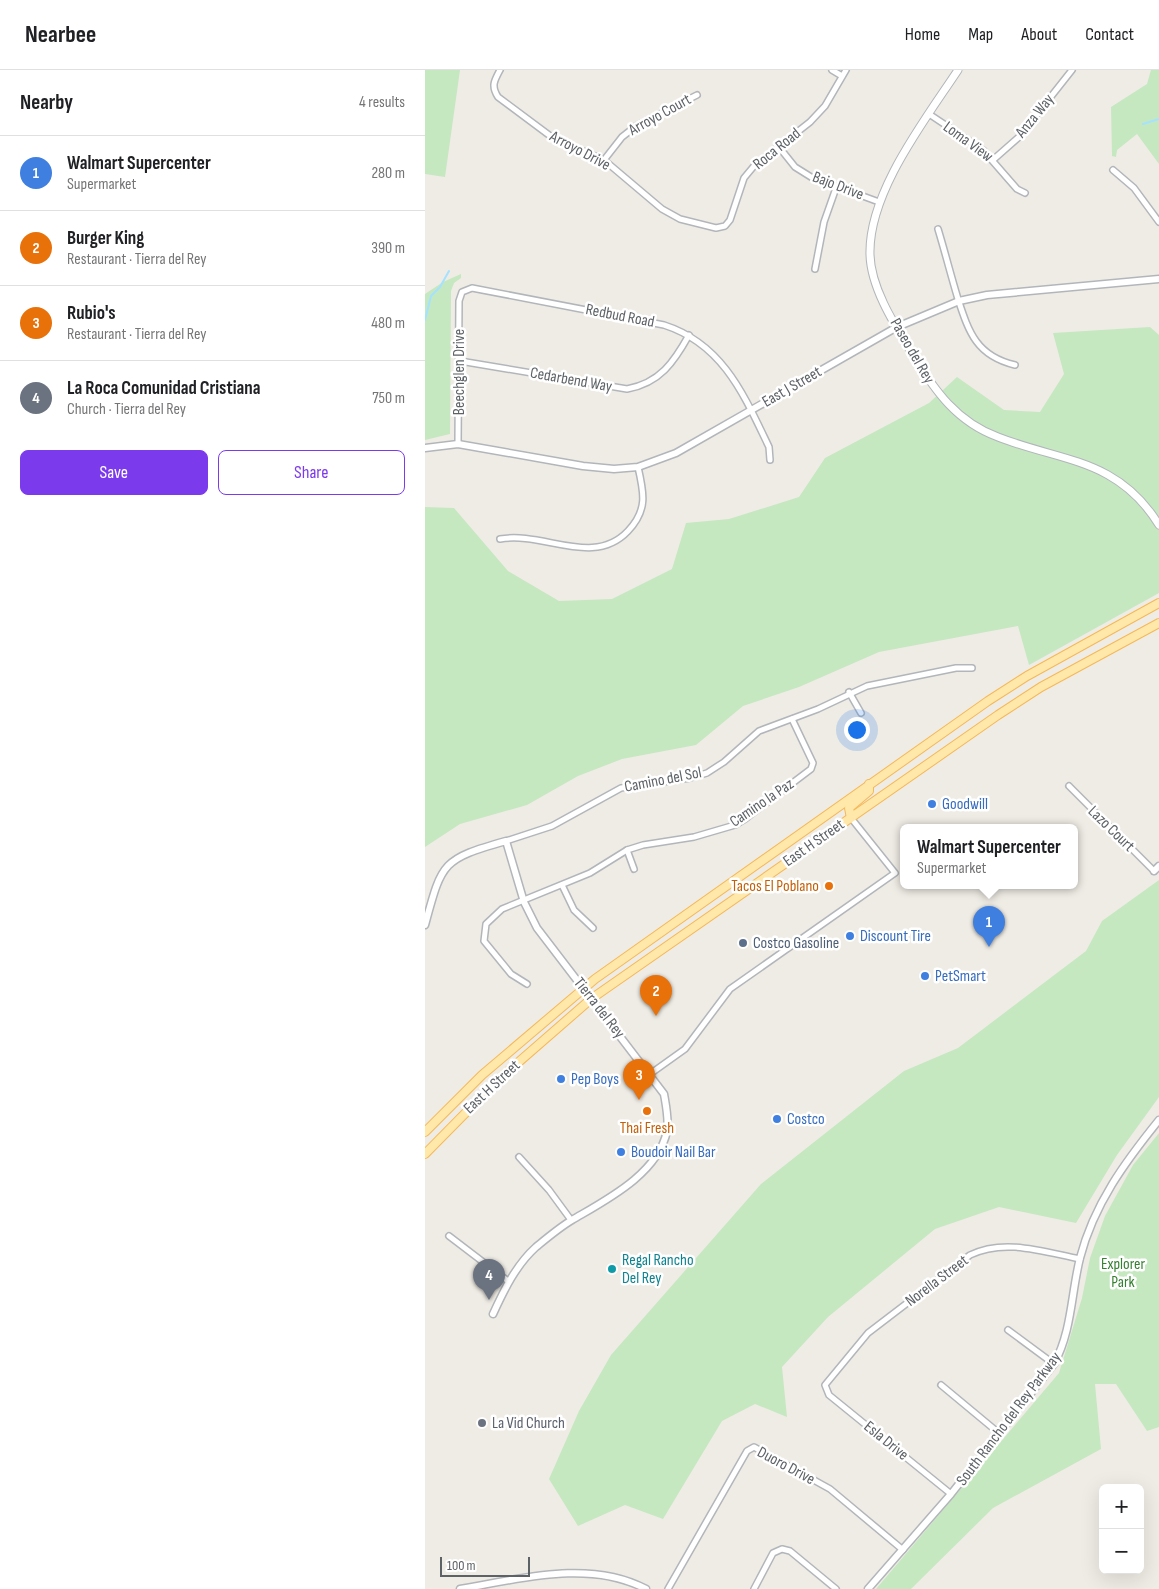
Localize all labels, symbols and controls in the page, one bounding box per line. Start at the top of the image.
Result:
text: Nearbee [25,20,96,49]
text: Home [905,24,940,45]
text: Map [968,24,993,45]
text: About [1021,24,1057,45]
text: Contact [1085,24,1134,45]
text: Nearby [20,90,73,115]
street label: Arroyo Court [625,90,695,140]
street label: Anza Way [1011,90,1058,142]
text: 4 results [359,93,405,112]
street label: Loma View [939,118,997,166]
street label: Roca Road [749,124,805,174]
street label: Arroyo Drive [546,127,613,175]
text: Walmart Supercenter [67,152,211,175]
text: 1 [33,164,39,183]
text: 280 m [371,164,405,183]
street label: Bajo Drive [810,168,866,204]
text: Supermarket [67,175,136,194]
text: Burger King [67,227,144,250]
text: 2 [32,239,40,258]
text: 390 m [371,239,405,258]
text: Restaurant · Tierra del Rey [67,250,207,269]
street label: Redbud Road [584,300,656,332]
text: Rubio's [67,302,116,325]
text: 3 [32,314,40,333]
text: 480 m [371,314,405,333]
street label: Paseo del Rey [886,315,938,387]
text: Restaurant · Tierra del Rey [67,325,207,344]
street label: Beechglen Drive [450,329,469,415]
street label: East J Street [759,362,825,412]
street label: Cedarbend Way [529,363,613,397]
text: La Roca Comunidad Cristiana [67,377,261,400]
text: 4 [32,389,40,408]
text: 750 m [372,389,405,408]
text: Church · Tierra del Rey [67,400,186,419]
button: Save [20,450,208,495]
button: Share [218,450,405,495]
your location [844,717,870,743]
street label: Camino del Sol [623,763,703,797]
street label: Camino la Paz [726,775,798,831]
place label: Goodwill [942,795,988,814]
marker: Goodwill [926,798,938,810]
street label: Lazo Court [1084,802,1138,856]
street label: East H Street [780,815,848,871]
popup [900,824,1078,889]
text: Walmart Supercenter [917,836,1061,859]
text: Supermarket [917,859,986,878]
place label: Tacos El Poblano [731,877,819,896]
marker: Tacos El Poblano [823,880,835,892]
pin: 1 [973,906,1005,947]
place label: Discount Tire [860,927,931,946]
marker: Discount Tire [844,930,856,942]
place label: Costco Gasoline [753,934,839,953]
marker: Costco Gasoline [737,937,749,949]
place label: PetSmart [935,967,986,986]
marker: PetSmart [919,970,931,982]
street label: Tierra del Rey [569,974,629,1042]
pin: 2 [640,975,672,1016]
street label: East H Street [460,1056,524,1118]
pin: 3 [623,1059,655,1100]
place label: Pep Boys [571,1070,619,1089]
marker: Pep Boys [555,1073,567,1085]
marker: Thai Fresh [641,1105,653,1117]
place label: Costco [787,1110,825,1129]
marker: Costco [771,1113,783,1125]
place label: Thai Fresh [620,1119,674,1138]
place label: Boudoir Nail Bar [631,1143,716,1162]
marker: Boudoir Nail Bar [615,1146,627,1158]
place label: Regal Rancho Del Rey [622,1251,694,1288]
street label: Norella Street [902,1251,972,1311]
park label: Explorer Park [1101,1255,1145,1292]
pin: 4 [473,1259,505,1300]
marker: Regal Rancho Del Rey [606,1263,618,1275]
street label: South Rancho del Rey Parkway [953,1348,1065,1490]
place label: La Vid Church [492,1414,565,1433]
marker: La Vid Church [476,1417,488,1429]
street label: Esla Drive [860,1417,912,1465]
street label: Duoro Drive [754,1443,818,1489]
map controls [1099,1484,1144,1574]
button: + [1099,1484,1144,1529]
button: − [1099,1529,1144,1574]
scale bar [440,1554,530,1577]
text: 100 m [447,1557,476,1574]

